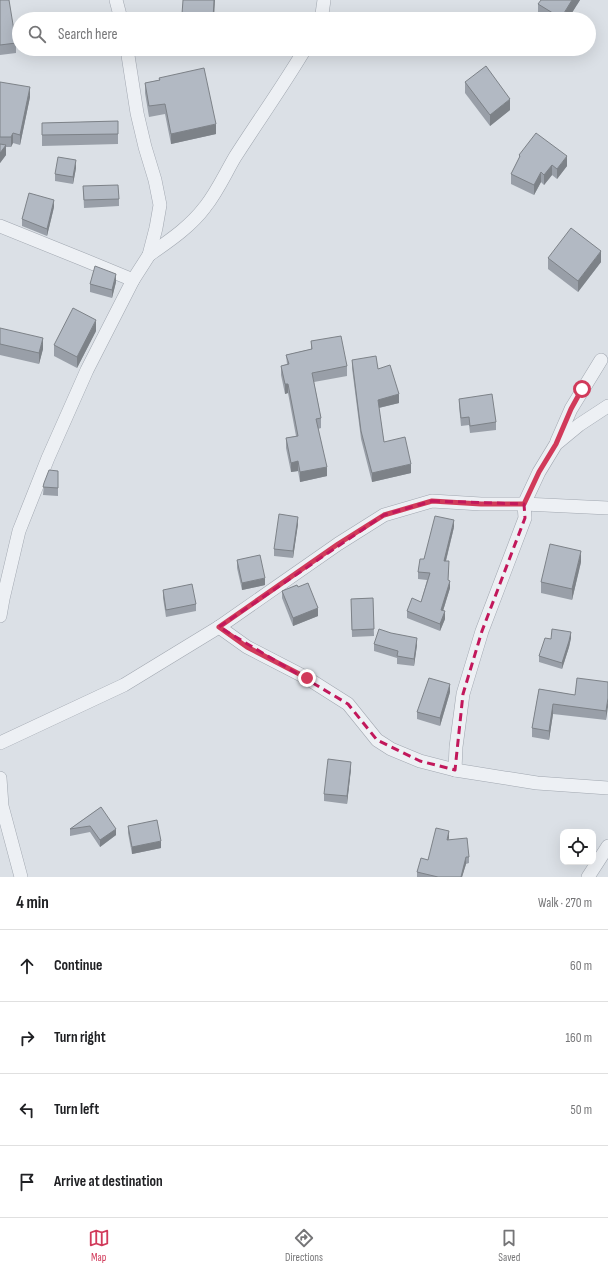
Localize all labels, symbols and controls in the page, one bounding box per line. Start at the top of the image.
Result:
search box [12,12,596,56]
icon: search [26,23,48,45]
text: Search here [58,25,118,44]
route start [573,380,591,398]
route end [298,669,316,687]
map controls [560,829,596,865]
button: locate [560,829,596,865]
text: 4 min [16,893,49,913]
text: Walk · 270 m [538,895,592,911]
icon: ahead [16,955,38,977]
text: Continue [54,956,103,975]
text: 60 m [570,958,592,974]
icon: right [16,1027,38,1049]
text: Turn right [54,1028,106,1047]
text: 160 m [566,1030,592,1046]
icon: left [16,1099,38,1121]
text: Turn left [54,1100,99,1119]
text: 50 m [571,1102,592,1118]
icon: arrive [16,1171,38,1193]
text: Arrive at destination [54,1172,163,1191]
tab: Map [88,1227,110,1264]
tab: Directions [285,1227,323,1264]
tab: Saved [498,1227,520,1264]

